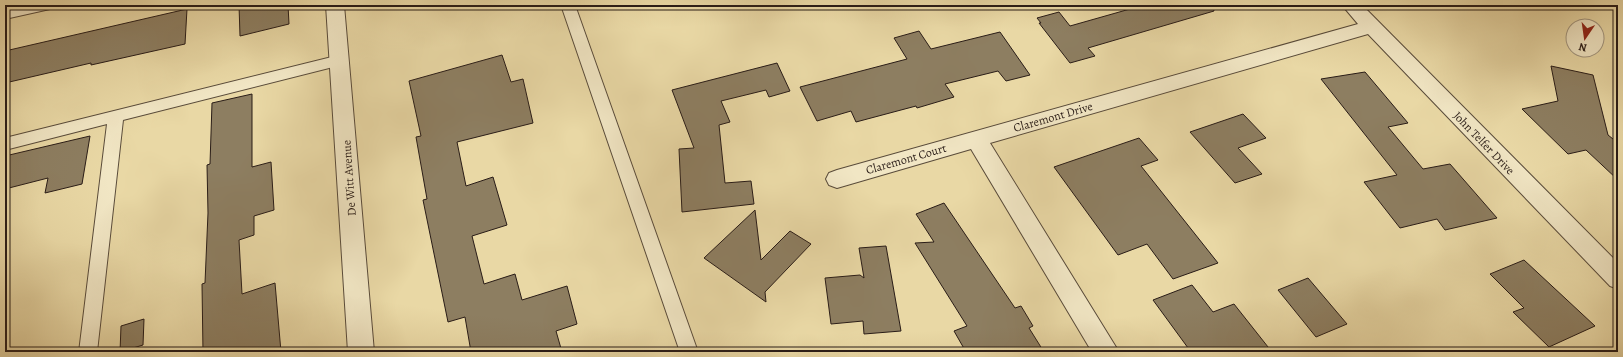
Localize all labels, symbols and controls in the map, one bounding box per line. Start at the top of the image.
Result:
north arrow [1565,18,1605,58]
text: N [1577,39,1588,55]
street label: Claremont Drive [1012,98,1094,136]
street label: John Telfer Drive [1450,108,1518,178]
street label: De Witt Avenue [338,139,360,217]
street label: Claremont Court [864,140,948,178]

